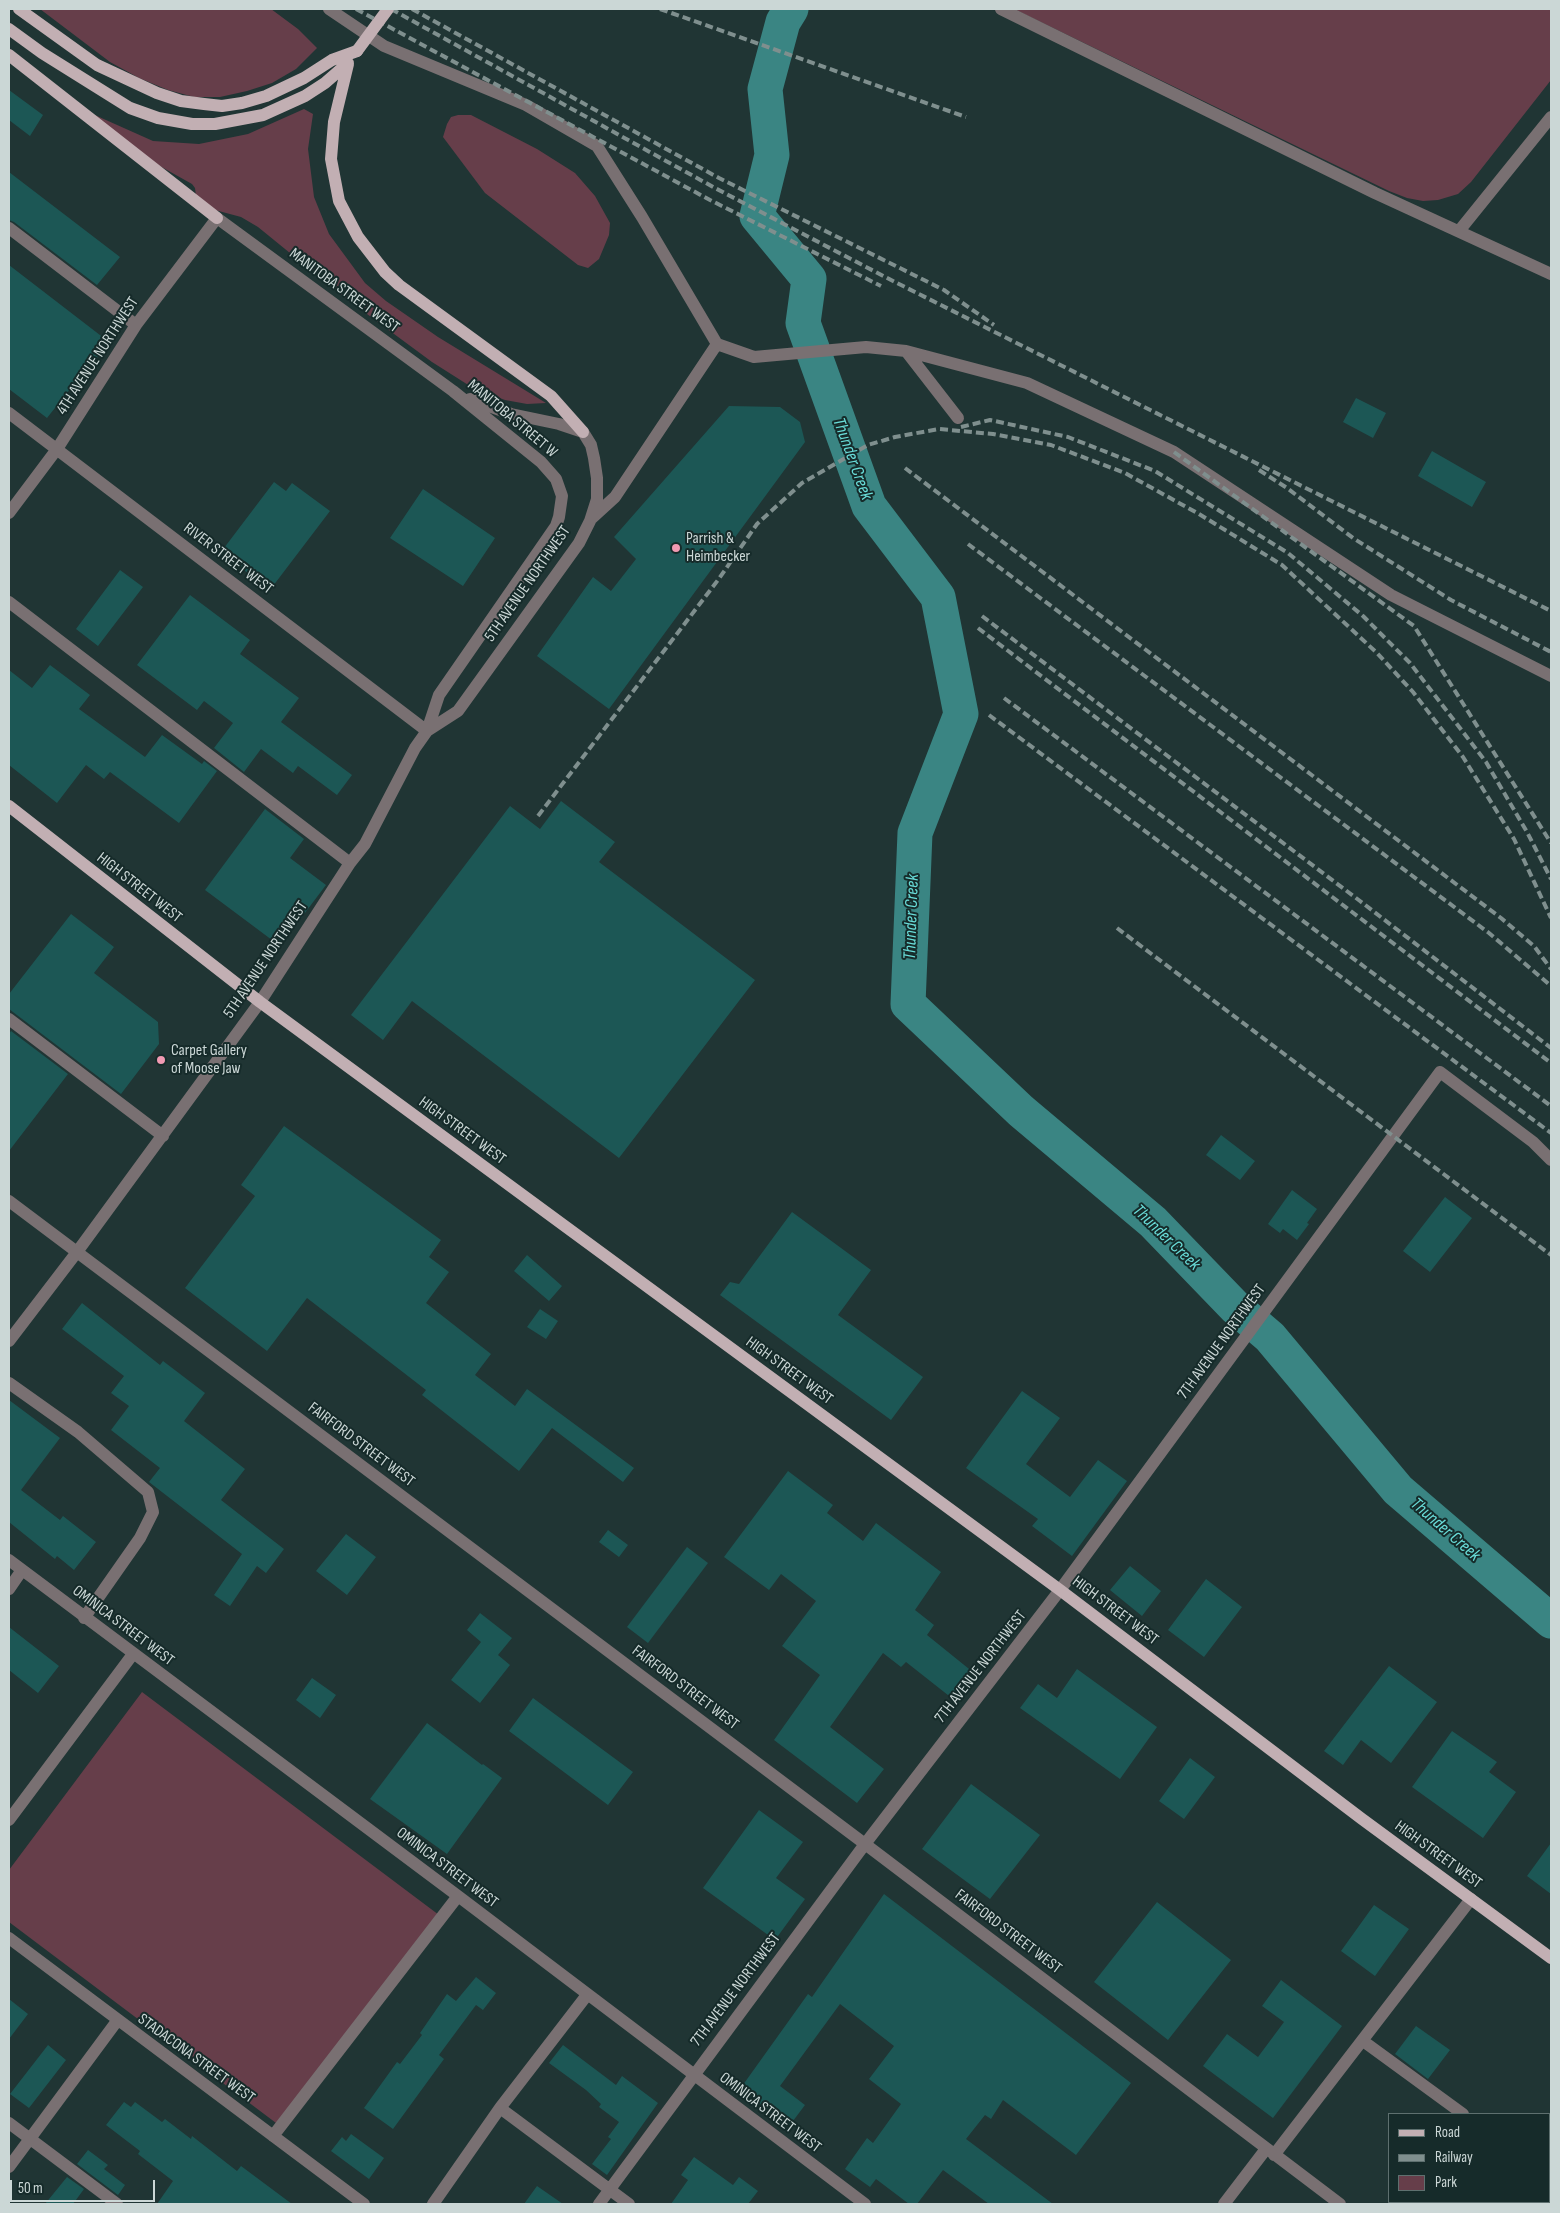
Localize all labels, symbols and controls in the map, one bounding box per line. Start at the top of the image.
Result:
street label: MANITOBA STREET WEST [285,245,403,337]
street label: 4TH AVENUE NORTHWEST [53,294,143,418]
street label: MANITOBA STREET W [463,376,561,462]
water label: Thunder Creek [827,415,877,503]
street label: RIVER STREET WEST [179,519,277,599]
street label: 5TH AVENUE NORTHWEST [481,522,575,646]
place label: Parrish & Heimbecker [686,529,750,567]
marker: Parrish & Heimbecker [670,542,682,554]
street label: HIGH STREET WEST [92,849,186,927]
water label: Thunder Creek [900,874,924,960]
street label: 5TH AVENUE NORTHWEST [220,898,312,1022]
place label: Carpet Gallery of Moose Jaw [171,1041,247,1079]
marker: Carpet Gallery of Moose Jaw [155,1054,167,1066]
street label: HIGH STREET WEST [415,1093,509,1169]
water label: Thunder Creek [1128,1200,1204,1276]
street label: 7TH AVENUE NORTHWEST [1174,1281,1270,1403]
street label: HIGH STREET WEST [742,1333,836,1409]
street label: FAIRFORD STREET WEST [304,1399,418,1491]
water label: Thunder Creek [1406,1494,1484,1566]
street label: HIGH STREET WEST [1068,1572,1162,1650]
street label: OMINICA STREET WEST [68,1582,178,1670]
street label: 7TH AVENUE NORTHWEST [931,1607,1031,1727]
street label: FAIRFORD STREET WEST [628,1642,742,1734]
street label: HIGH STREET WEST [1391,1817,1485,1893]
street label: OMINICA STREET WEST [392,1824,502,1912]
street label: FAIRFORD STREET WEST [951,1886,1065,1978]
street label: 7TH AVENUE NORTHWEST [687,1929,785,2051]
street label: STADACONA STREET WEST [134,2010,258,2108]
street label: OMINICA STREET WEST [715,2069,825,2157]
legend [1388,2113,1550,2203]
text: Road [1435,2123,1460,2142]
text: Railway [1435,2148,1473,2167]
scale bar [12,2170,158,2202]
text: Park [1435,2173,1457,2192]
text: 50 m [18,2179,43,2198]

